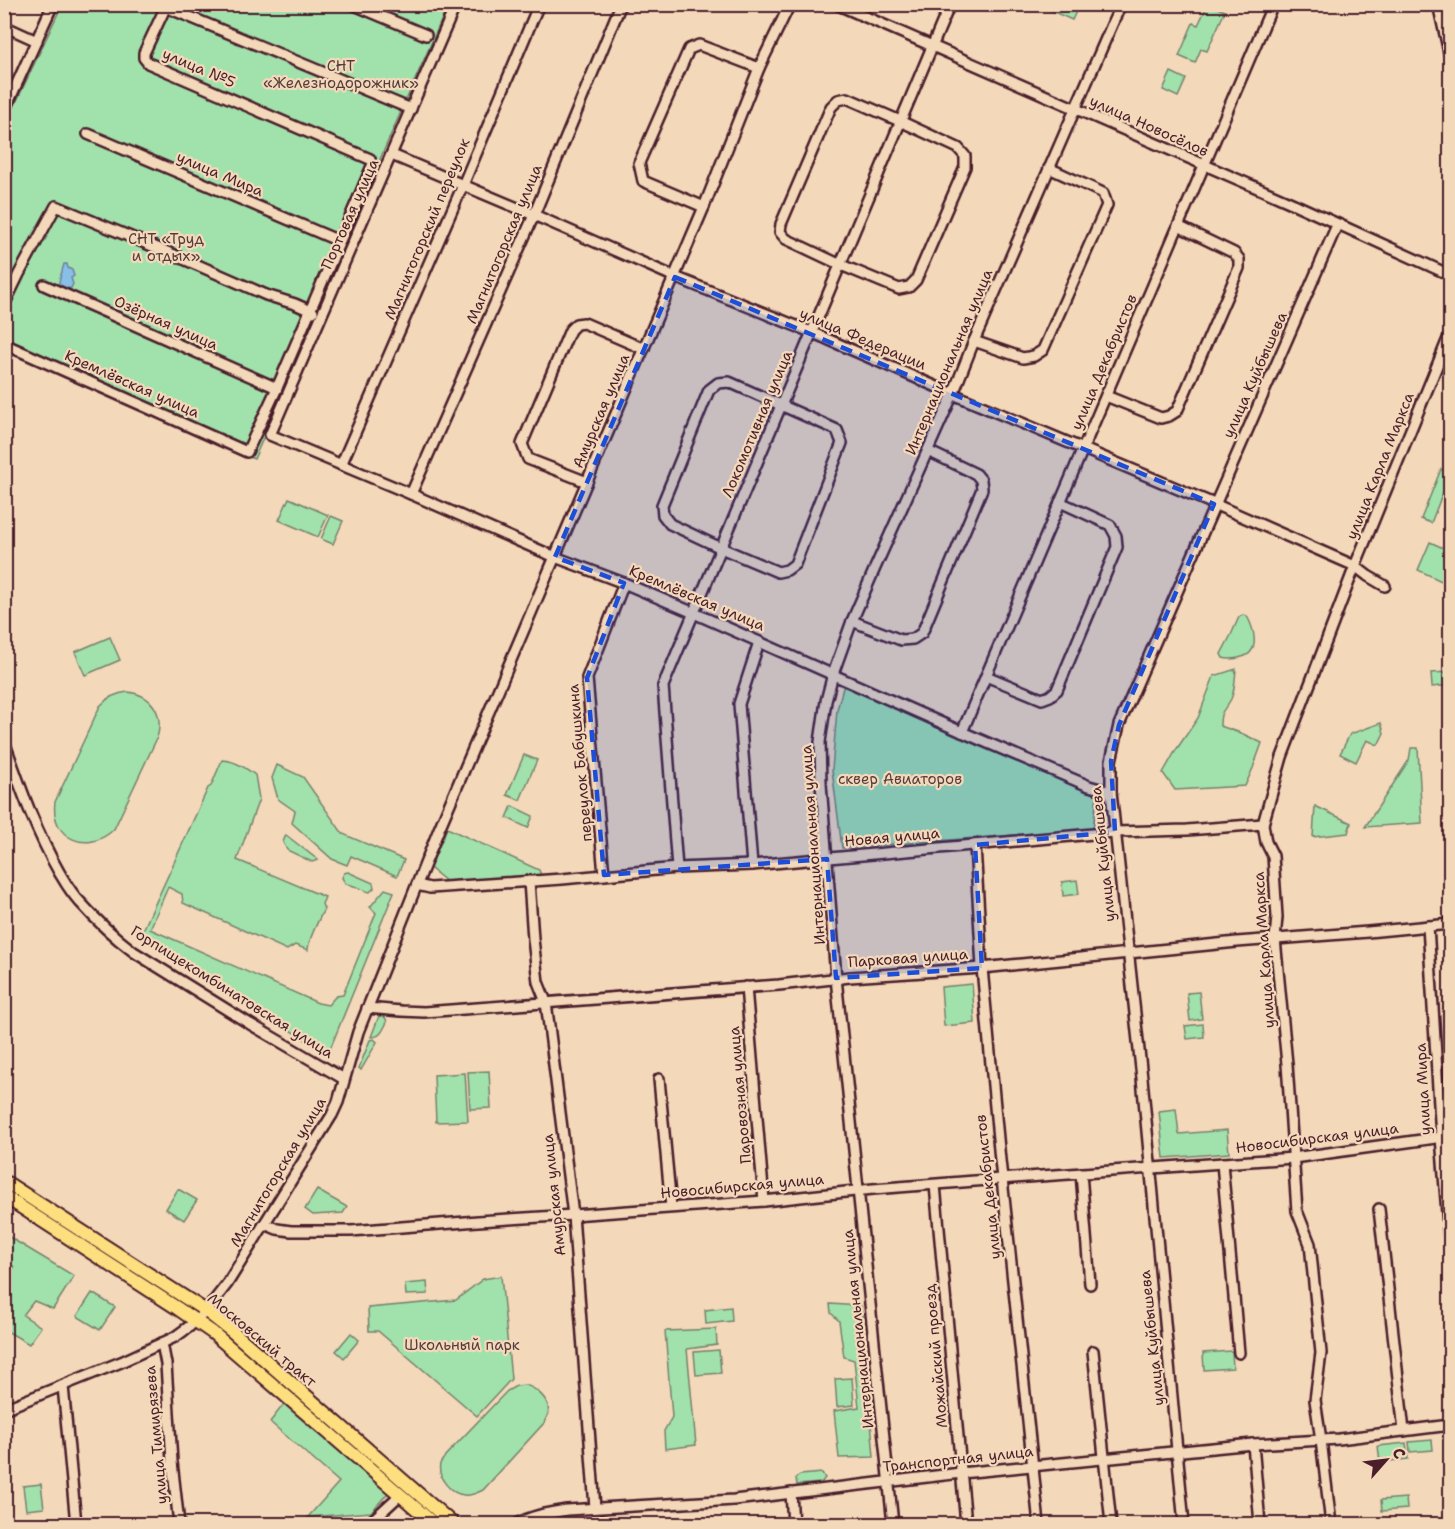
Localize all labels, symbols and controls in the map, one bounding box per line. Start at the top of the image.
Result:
street label: улица №5 [159,44,239,92]
park label: СНТ «Железнодорожник» [263,56,419,93]
street label: улица Новосёлов [1086,91,1212,161]
street label: Магнитогорский переулок [380,135,474,323]
street label: улица Мира [174,147,267,202]
street label: Портовая улица [317,155,384,272]
street label: Магнитогорская улица [461,161,547,327]
park label: СНТ «Труд и отдых» [128,229,204,266]
street label: Интернациональная улица [901,265,998,458]
street label: Озёрная улица [111,291,222,355]
street label: улица Декабристов [1066,291,1142,433]
street label: улица Федерации [797,303,930,375]
street label: улица Куйбышева [1218,308,1292,441]
street label: Кремлёвская улица [61,345,203,423]
street label: Локомотивная улица [717,347,797,501]
street label: Амурская улица [568,350,634,471]
street label: улица Карла Маркса [1341,389,1419,542]
street label: Кремлёвская улица [626,560,768,636]
street label: переулок Бабушкина [563,683,597,843]
street label: Интернациональная улица [796,744,830,946]
park label: сквер Авиаторов [838,769,962,789]
street label: улица Куйбышева [1086,784,1120,923]
street label: Новая улица [843,823,941,851]
street label: улица Карла Маркса [1249,870,1279,1029]
street label: Горпищекомбинатовская улица [127,921,338,1063]
street label: Парковая улица [847,944,969,972]
street label: Паровозная улица [724,1025,756,1165]
street label: улица Мира [1411,1042,1435,1136]
street label: Магнитогорская улица [225,1093,331,1250]
street label: улица Декабристов [970,1114,1006,1260]
street label: Новосибирская улица [1234,1118,1400,1158]
street label: Амурская улица [538,1132,570,1257]
street label: Новосибирская улица [659,1169,825,1203]
street label: Интернациональная улица [838,1228,878,1430]
street label: улица Куйбышева [1135,1268,1169,1407]
street label: Можайский проезд [920,1283,952,1429]
street label: Московский тракт [203,1289,321,1392]
park label: Школьный парк [404,1335,520,1355]
street label: улица Тимирязева [140,1364,172,1505]
north arrow [1356,1430,1416,1490]
street label: Транспортная улица [882,1441,1035,1477]
text: С [1387,1444,1410,1463]

